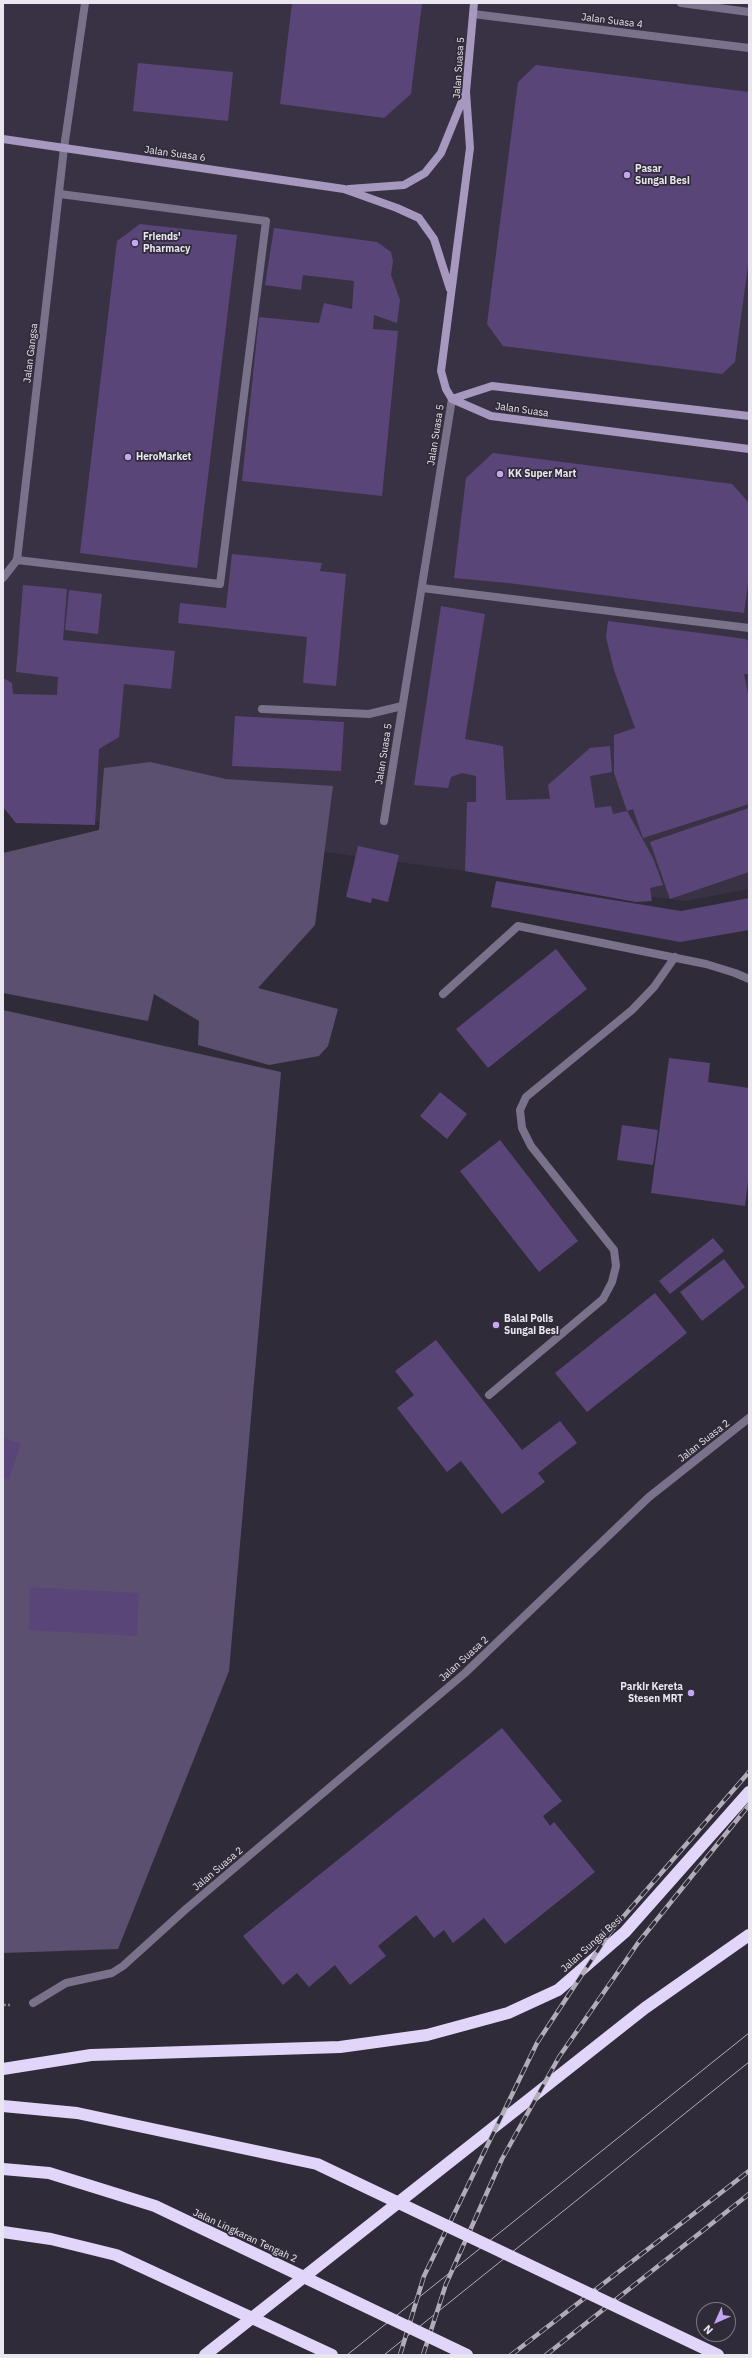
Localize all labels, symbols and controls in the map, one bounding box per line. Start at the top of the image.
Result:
street label: Jalan Suasa 4 [581,11,643,31]
street label: Jalan Suasa 5 [451,37,467,99]
street label: Jalan Suasa 6 [143,144,207,164]
place label: Pasar Sungai Besi [635,163,690,186]
marker: Pasar Sungai Besi [622,170,632,180]
place label: Friends' Pharmacy [143,231,190,254]
marker: Friends' Pharmacy [130,238,140,248]
street label: Jalan Gangsa [21,322,41,384]
street label: Jalan Suasa [495,400,549,420]
street label: Jalan Suasa 5 [425,403,447,467]
place label: HeroMarket [136,451,191,463]
marker: HeroMarket [123,452,133,462]
place label: KK Super Mart [508,468,576,480]
marker: KK Super Mart [495,469,505,479]
street label: Jalan Suasa 5 [373,722,395,786]
place label: Balai Polis Sungai Besi [504,1313,559,1336]
marker: Balai Polis Sungai Besi [491,1320,501,1330]
street label: Jalan Suasa 2 [676,1417,732,1465]
street label: Jalan Suasa 2 [437,1634,491,1684]
place label: Parkir Kereta Stesen MRT [620,1681,683,1704]
marker: Parkir Kereta Stesen MRT [686,1688,696,1698]
street label: Jalan Suasa 2 [190,1844,246,1894]
street label: Jalan Sungai Besi [559,1913,625,1975]
street label: Jalan Lingkaran Tengah 2 [191,2207,299,2265]
north arrow [696,2302,736,2342]
text: N [700,2322,716,2338]

